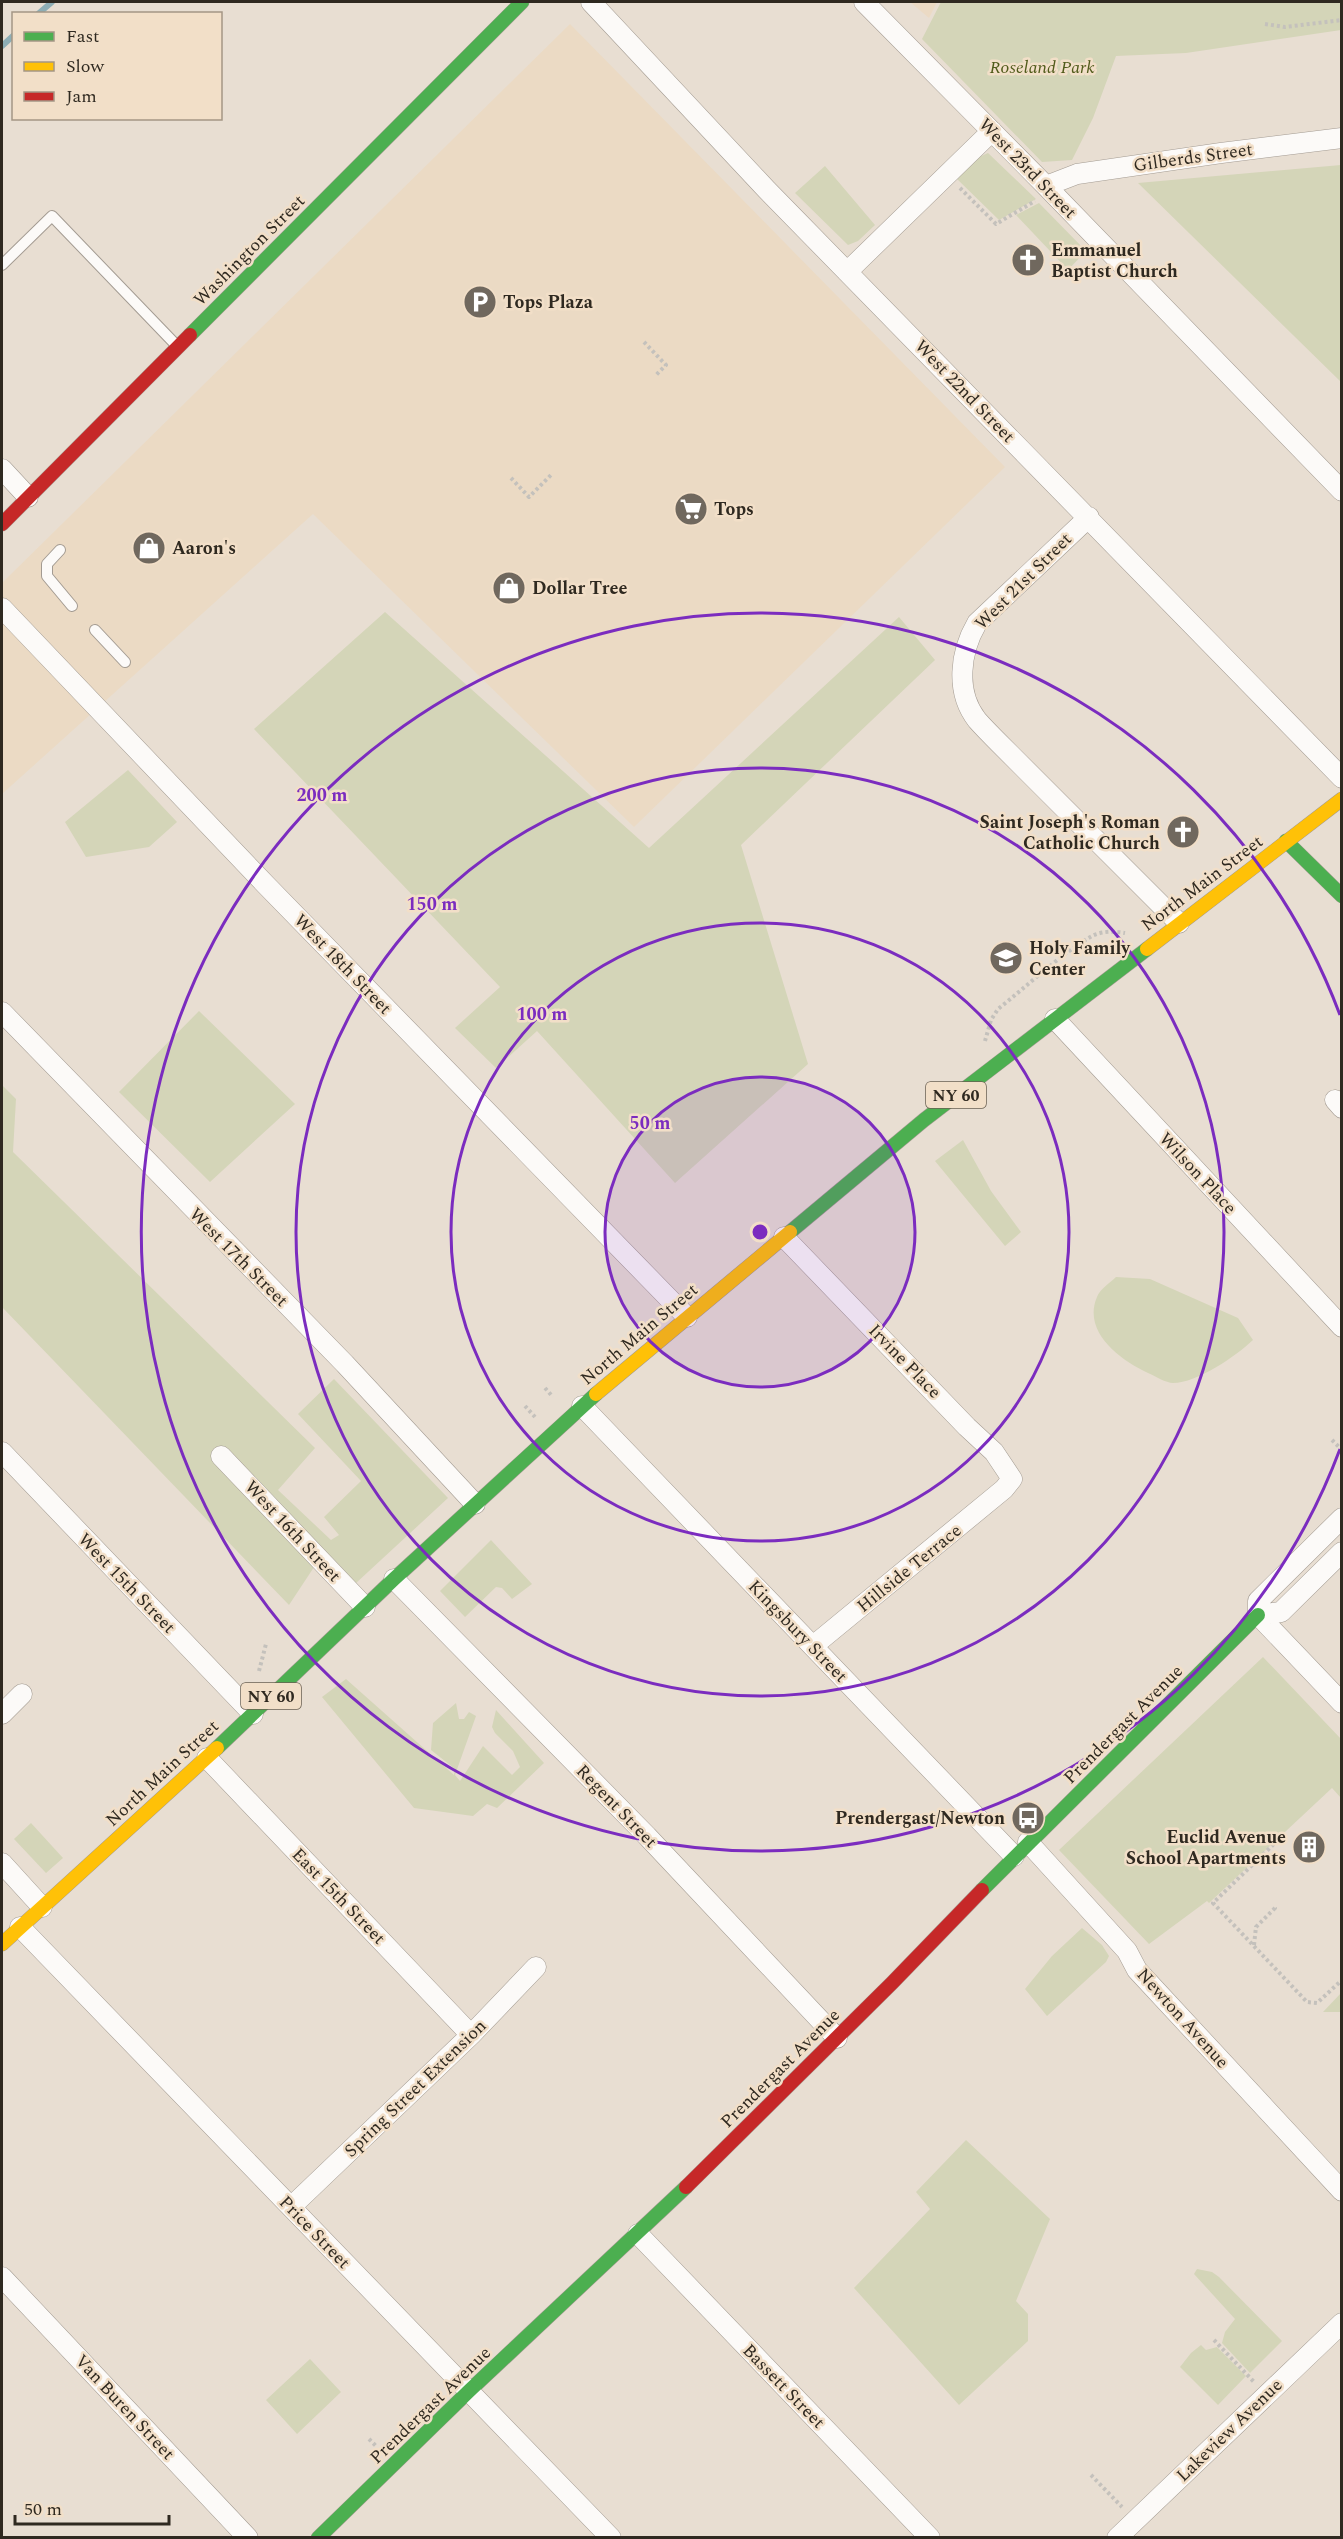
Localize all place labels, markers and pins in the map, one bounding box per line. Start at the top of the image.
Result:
place label: Emmanuel Baptist Church [1051,237,1178,285]
church icon: Emmanuel Baptist Church [1010,242,1046,278]
parking icon: Tops Plaza [462,284,498,320]
place label: Tops Plaza [503,289,594,316]
supermarket icon: Tops [673,491,709,527]
place label: Tops [714,496,754,523]
shop icon: Aaron's [131,530,167,566]
place label: Aaron's [172,535,236,562]
shop icon: Dollar Tree [491,570,527,606]
place label: Dollar Tree [532,575,628,602]
place label: Saint Joseph's Roman Catholic Church [980,809,1160,857]
church icon: Saint Joseph's Roman Catholic Church [1165,814,1201,850]
place label: Holy Family Center [1029,935,1131,983]
school or university icon: Holy Family Center [988,940,1024,976]
centre of rings [750,1222,770,1242]
bus stop icon: Prendergast/Newton [1010,1800,1046,1836]
place label: Prendergast/Newton [835,1805,1005,1832]
place label: Euclid Avenue School Apartments [1126,1824,1286,1872]
building icon: Euclid Avenue School Apartments [1291,1829,1327,1865]

